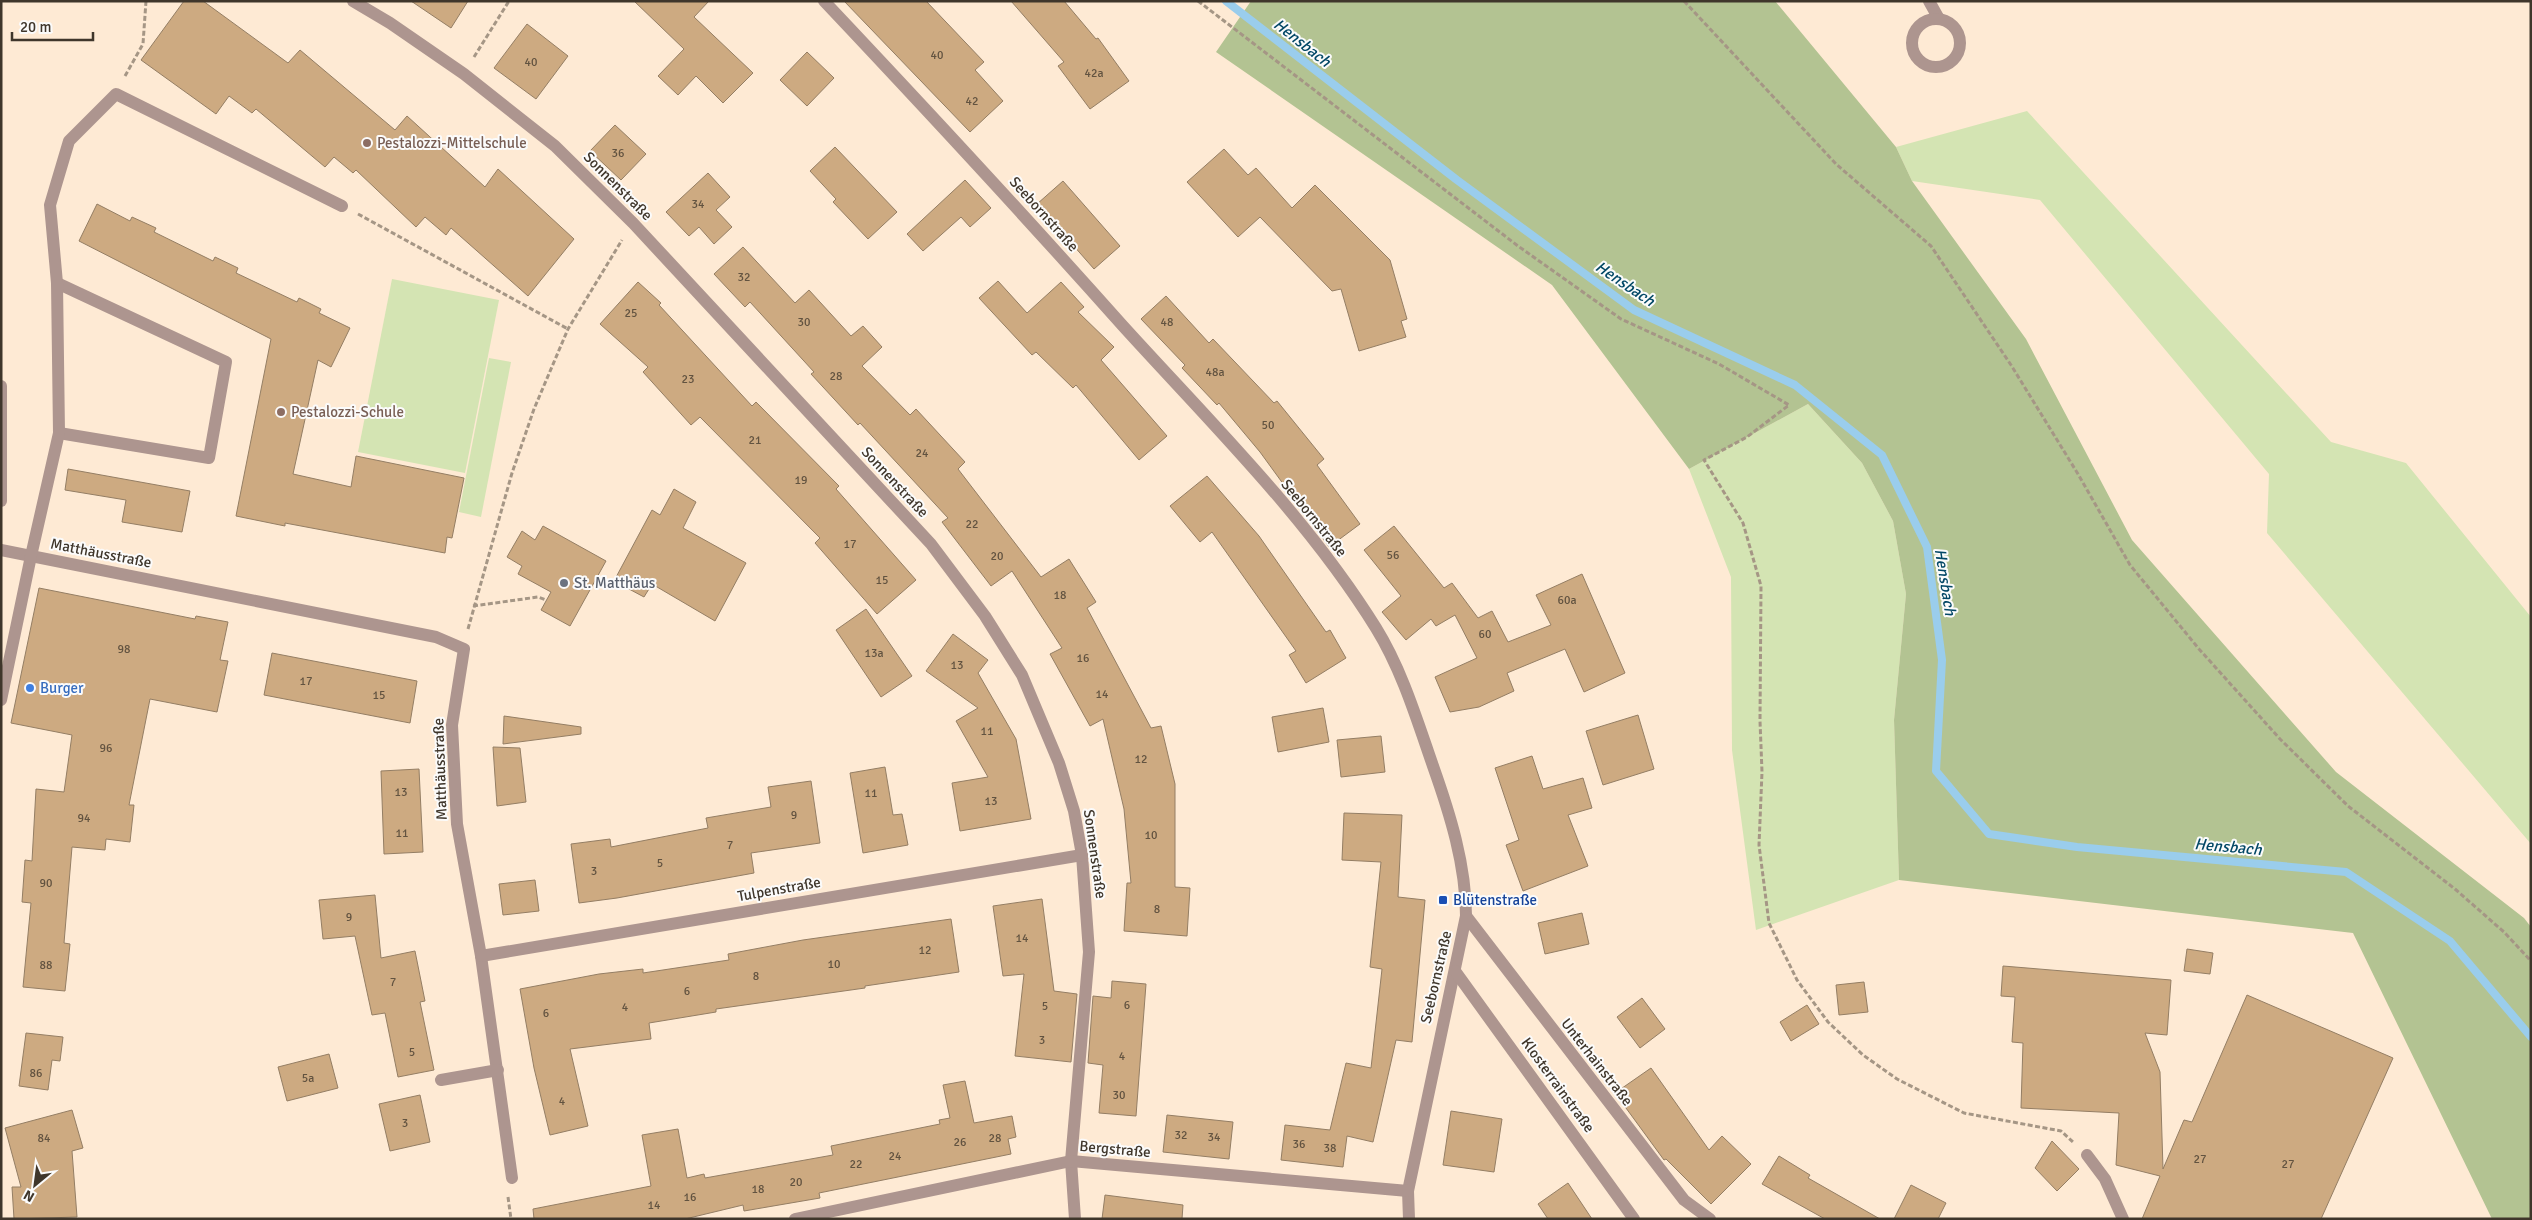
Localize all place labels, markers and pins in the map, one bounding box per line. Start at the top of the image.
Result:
place label: Pestalozzi-Mittelschule [377,134,527,152]
marker: Pestalozzi-Mittelschule [361,137,373,149]
place label: Pestalozzi-Schule [291,403,404,421]
marker: Pestalozzi-Schule [275,406,287,418]
place label: St. Matthäus [574,574,656,592]
marker: St. Matthäus [558,577,570,589]
place label: Burger [40,679,84,697]
marker: Burger [24,682,36,694]
place label: Blütenstraße [1453,891,1537,909]
marker: Blütenstraße [1437,894,1449,906]

